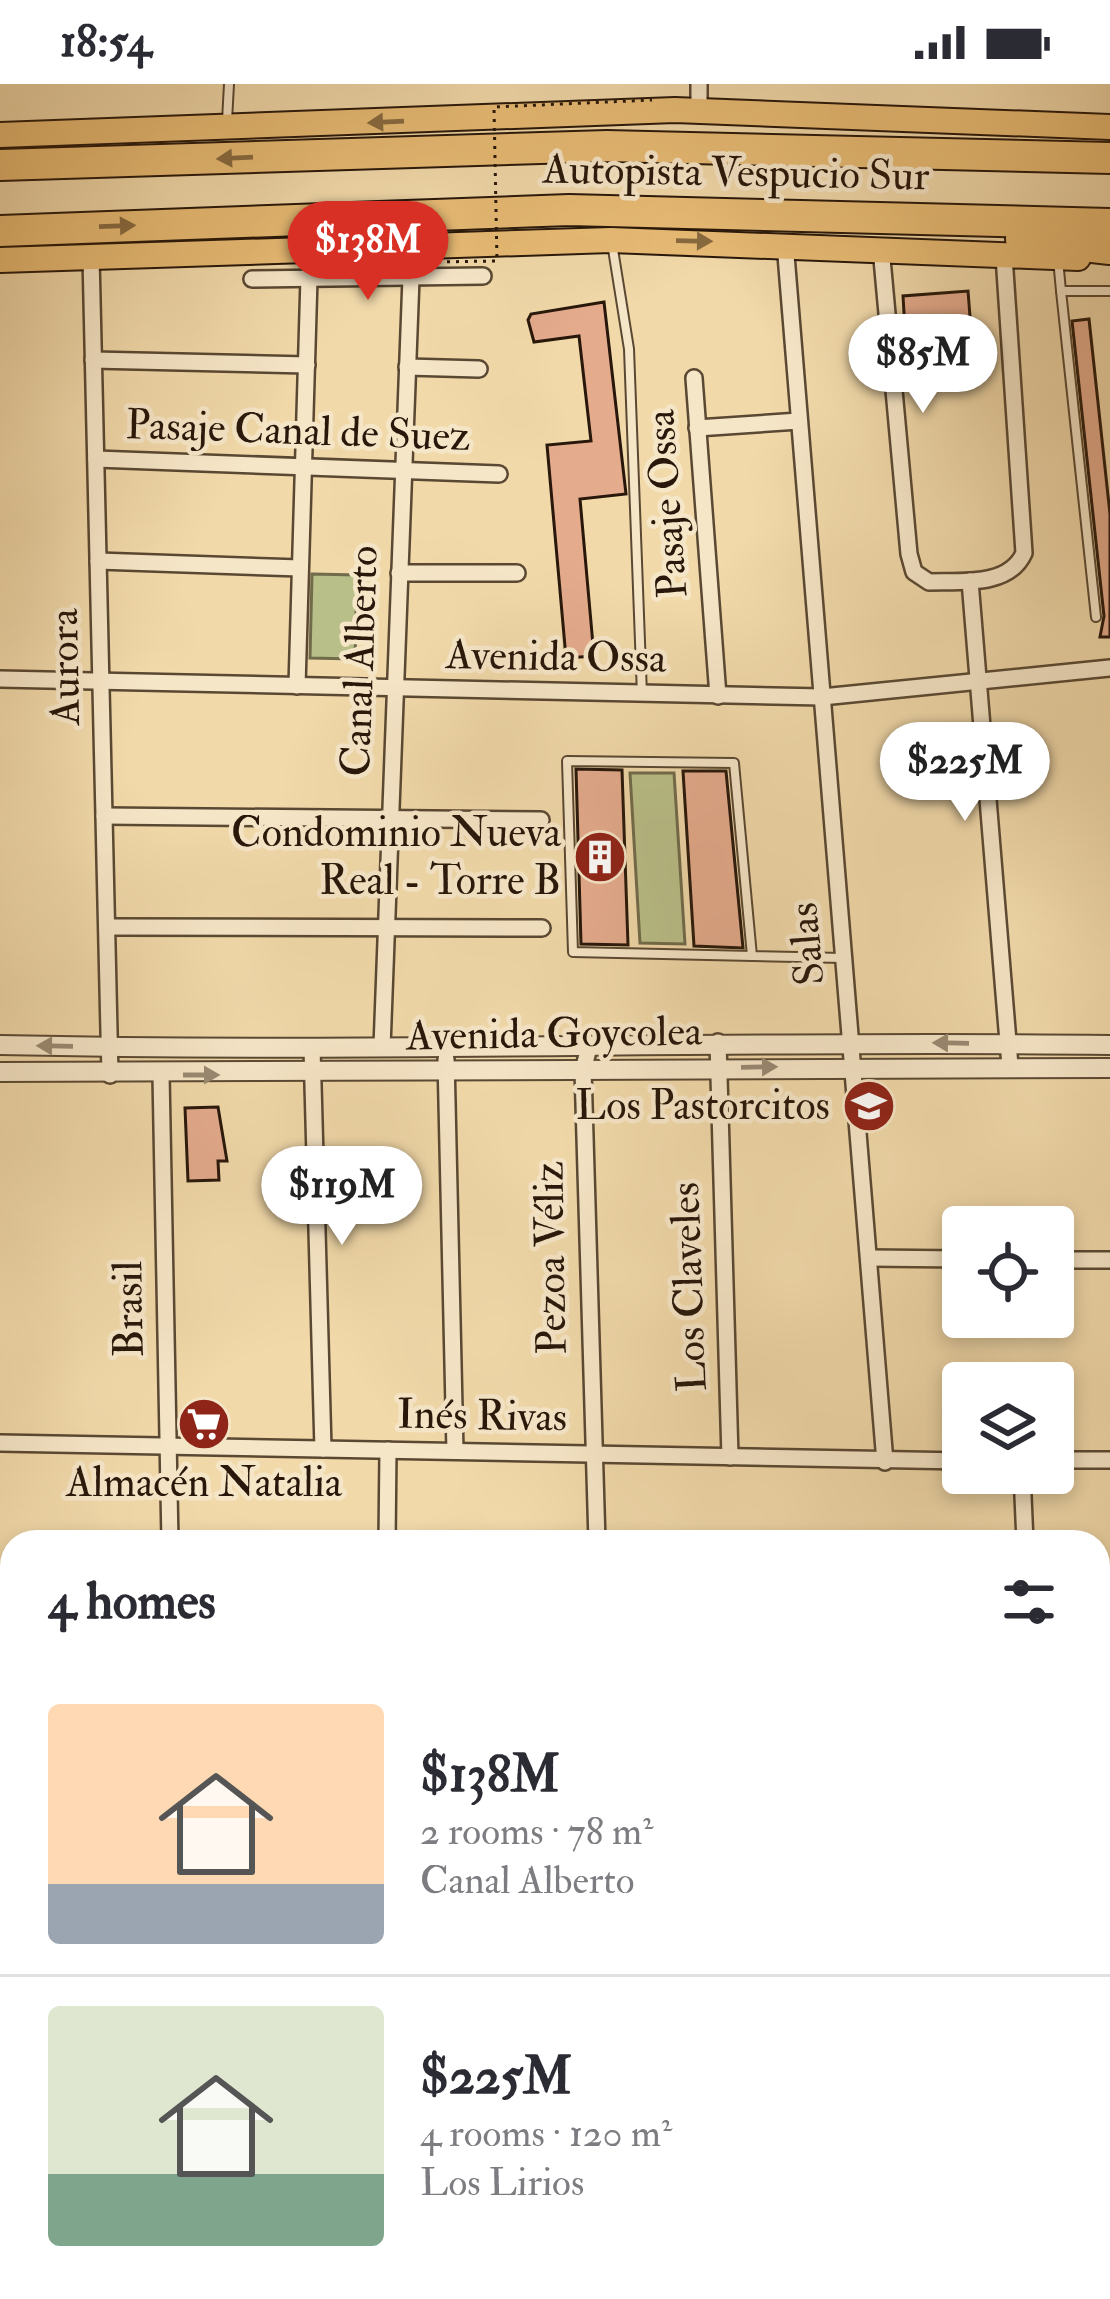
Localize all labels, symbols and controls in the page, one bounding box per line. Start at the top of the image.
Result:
text: 18:54 [60,14,151,70]
one-way arrow [366,113,404,132]
street label: Autopista Vespucio Sur [541,144,930,202]
one-way arrow [215,149,253,168]
pin: $138M [284,201,452,303]
text: $138M [314,215,422,264]
one-way arrow [99,216,137,235]
one-way arrow [676,232,714,251]
pin: $85M [852,314,994,416]
text: $85M [875,328,971,377]
street label: Pasaje Canal de Suez [125,399,471,463]
street label: Pasaje Ossa [634,407,700,600]
street label: Canal Alberto [330,545,390,777]
street label: Aurora [38,607,92,727]
street label: Avenida Ossa [444,629,667,685]
pin: $225M [881,722,1049,824]
text: $225M [907,736,1023,785]
place label: Condominio Nueva Real - Torre B [231,807,562,907]
building icon: Condominio Nueva Real - Torre B [572,829,628,885]
street label: Salas [777,900,837,988]
street label: Avenida Goycolea [405,1005,703,1063]
one-way arrow [931,1033,969,1052]
one-way arrow [35,1037,73,1056]
one-way arrow [741,1057,779,1076]
one-way arrow [183,1065,221,1085]
school or university icon: Los Pastorcitos [841,1078,897,1134]
place label: Los Pastorcitos [576,1080,830,1132]
pin: $119M [258,1146,426,1248]
text: $119M [288,1160,396,1209]
street label: Pezoa Véliz [523,1161,579,1355]
street label: Los Claveles [659,1181,719,1393]
map controls [942,1206,1074,1494]
button: locate [942,1206,1074,1338]
street label: Brasil [102,1260,156,1358]
button: layers [942,1362,1074,1494]
street label: Inés Rivas [397,1389,567,1443]
supermarket icon: Almacén Natalia [176,1396,232,1452]
place label: Almacén Natalia [65,1457,343,1509]
icon: filters [996,1569,1062,1635]
text: 4 homes [48,1570,216,1634]
text: $138M [420,1743,560,1807]
icon: home [144,1752,288,1896]
text: 2 rooms · 78 m² [420,1807,653,1856]
text: Canal Alberto [420,1856,635,1905]
text: $225M [420,2045,572,2109]
icon: home [144,2054,288,2198]
text: 4 rooms · 120 m² [420,2109,672,2158]
text: Los Lirios [420,2158,584,2207]

